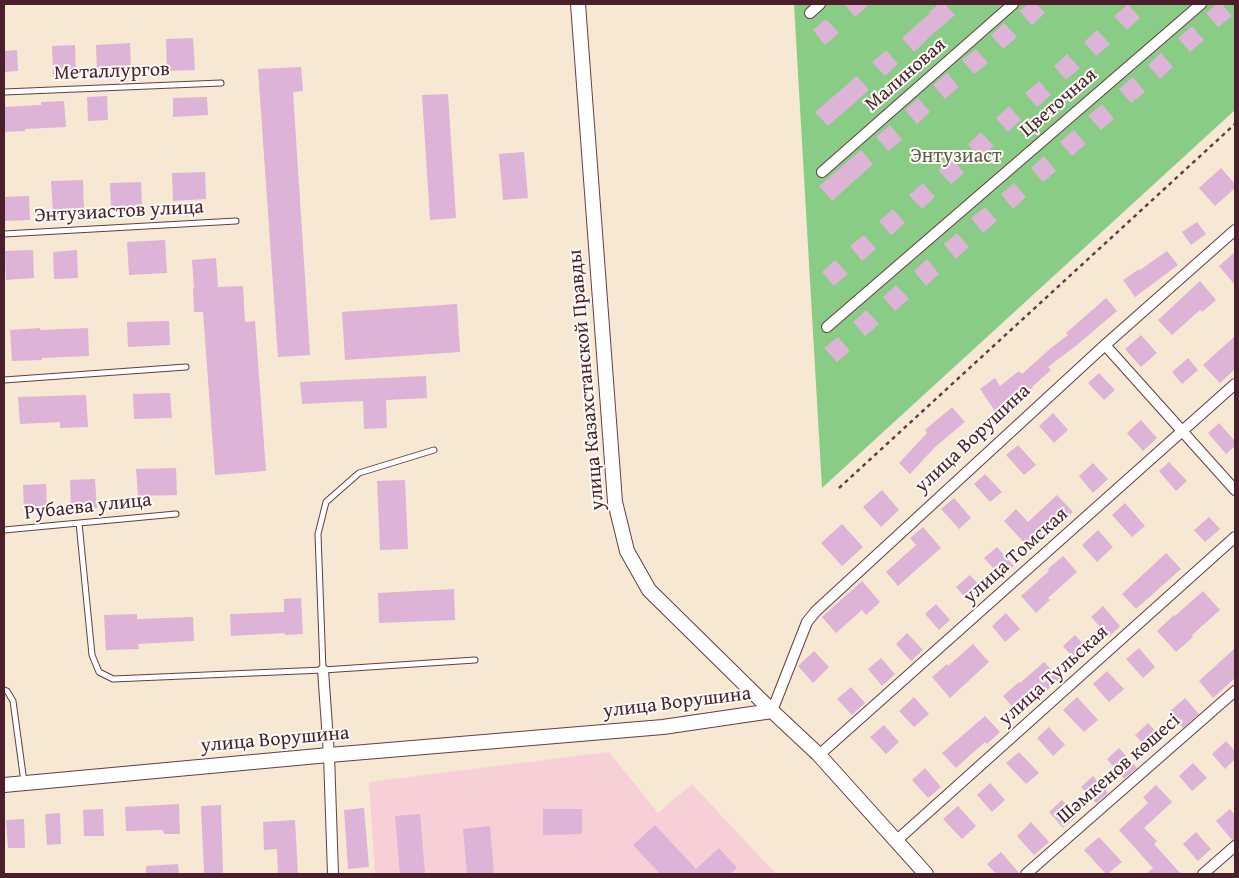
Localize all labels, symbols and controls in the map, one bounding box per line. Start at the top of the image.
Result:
street label: Малиновая [861,33,951,117]
street label: Металлургов [54,58,170,86]
street label: Цветочная [1016,63,1102,143]
park label: Энтузиаст [910,145,1002,169]
street label: Энтузиастов улица [34,196,204,228]
street label: улица Казахстанской Правды [564,249,610,511]
street label: улица Ворушина [910,379,1036,499]
street label: Рубаева улица [23,488,153,526]
street label: улица Томская [959,503,1073,609]
street label: улица Тульская [994,621,1114,731]
street label: улица Ворушина [602,682,752,724]
street label: Шәмкенов көшесі [1052,709,1186,829]
street label: улица Ворушина [200,722,350,758]

